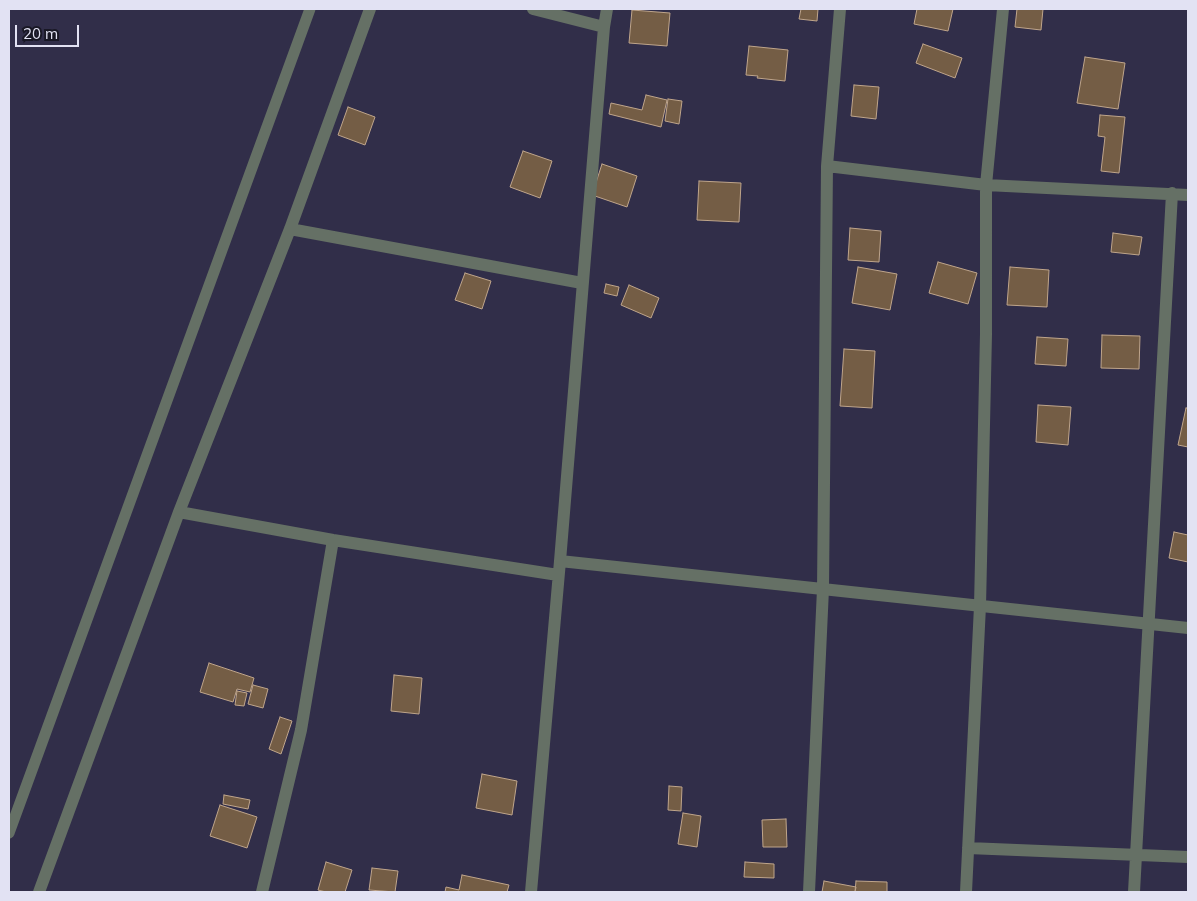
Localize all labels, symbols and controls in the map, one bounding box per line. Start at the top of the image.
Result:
scale bar [18,15,81,47]
text: 20 m [23,24,58,43]

